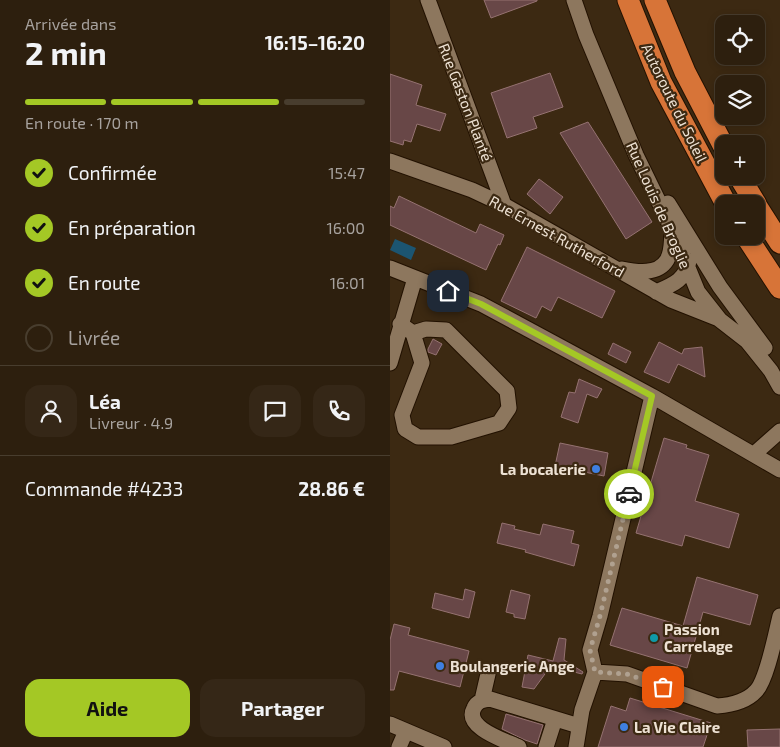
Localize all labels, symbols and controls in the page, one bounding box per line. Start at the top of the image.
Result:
text: Arrivée dans [25,14,116,33]
map controls [715,15,765,245]
button: locate [715,15,765,65]
text: 16:15–16:20 [265,31,365,54]
text: 2 min [25,33,107,71]
street label: Rue Gaston Planté [435,41,497,163]
street label: Autoroute du Soleil [638,41,712,166]
button: layers [715,75,765,125]
text: En route · 170 m [25,113,139,132]
button: + [715,135,765,185]
street label: Rue Louis de Broglie [623,139,695,271]
icon: check [25,159,53,187]
text: Confirmée [68,161,157,184]
text: 15:47 [328,163,365,182]
street label: Rue Ernest Rutherford [486,191,628,281]
button: − [715,195,765,245]
icon: check [25,214,53,242]
text: En préparation [68,216,196,239]
text: 16:00 [326,218,365,237]
icon: check [25,269,53,297]
pin [427,270,469,312]
text: En route [68,271,140,294]
text: 16:01 [330,273,365,292]
icon: home [434,277,462,305]
text: Livrée [68,326,120,349]
button: person [25,385,77,437]
button: chat [249,385,301,437]
button: phone [313,385,365,437]
text: Léa [89,390,121,413]
text: Livreur · 4.9 [89,413,173,432]
place label: La bocalerie [500,460,586,478]
marker: La bocalerie [590,463,602,475]
courier [604,469,654,519]
text: Commande #4233 [25,477,183,500]
text: 28.86 € [298,477,365,500]
icon: car [615,480,643,508]
place label: Passion Carrelage [664,620,733,655]
marker: Passion Carrelage [648,632,660,644]
place label: Boulangerie Ange [450,657,575,675]
marker: Boulangerie Ange [434,660,446,672]
pin [642,666,684,708]
icon: bag [649,673,677,701]
button: Aide [25,679,190,737]
button: Partager [200,679,365,737]
place label: La Vie Claire [634,718,720,736]
marker: La Vie Claire [618,721,630,733]

